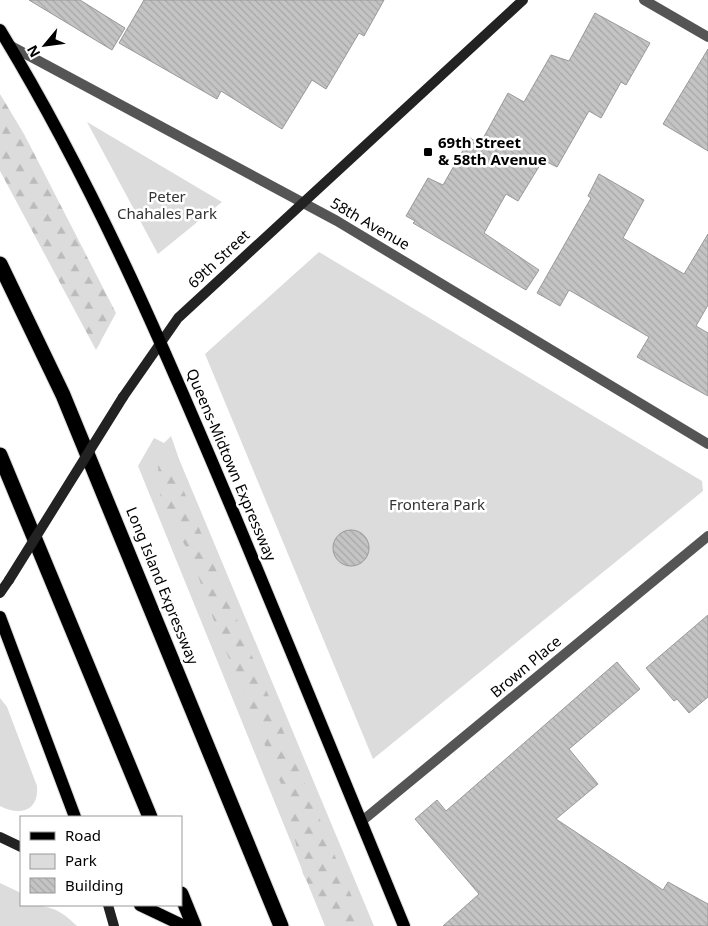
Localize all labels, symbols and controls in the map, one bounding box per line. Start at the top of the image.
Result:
north arrow [20,20,70,70]
text: N [22,42,44,61]
place label: 69th Street & 58th Avenue [438,132,547,169]
marker: 69th Street & 58th Avenue [422,146,434,158]
park label: Peter Chahales Park [117,186,217,223]
street label: 58th Avenue [327,192,414,254]
street label: 69th Street [183,224,254,292]
street label: Queens-Midtown Expressway [182,365,282,564]
park label: Frontera Park [389,494,485,514]
street label: Long Island Expressway [122,504,204,668]
street label: Brown Place [486,631,565,702]
legend [20,816,182,906]
text: Road [65,825,101,845]
text: Park [65,850,97,870]
text: Building [65,875,123,895]

